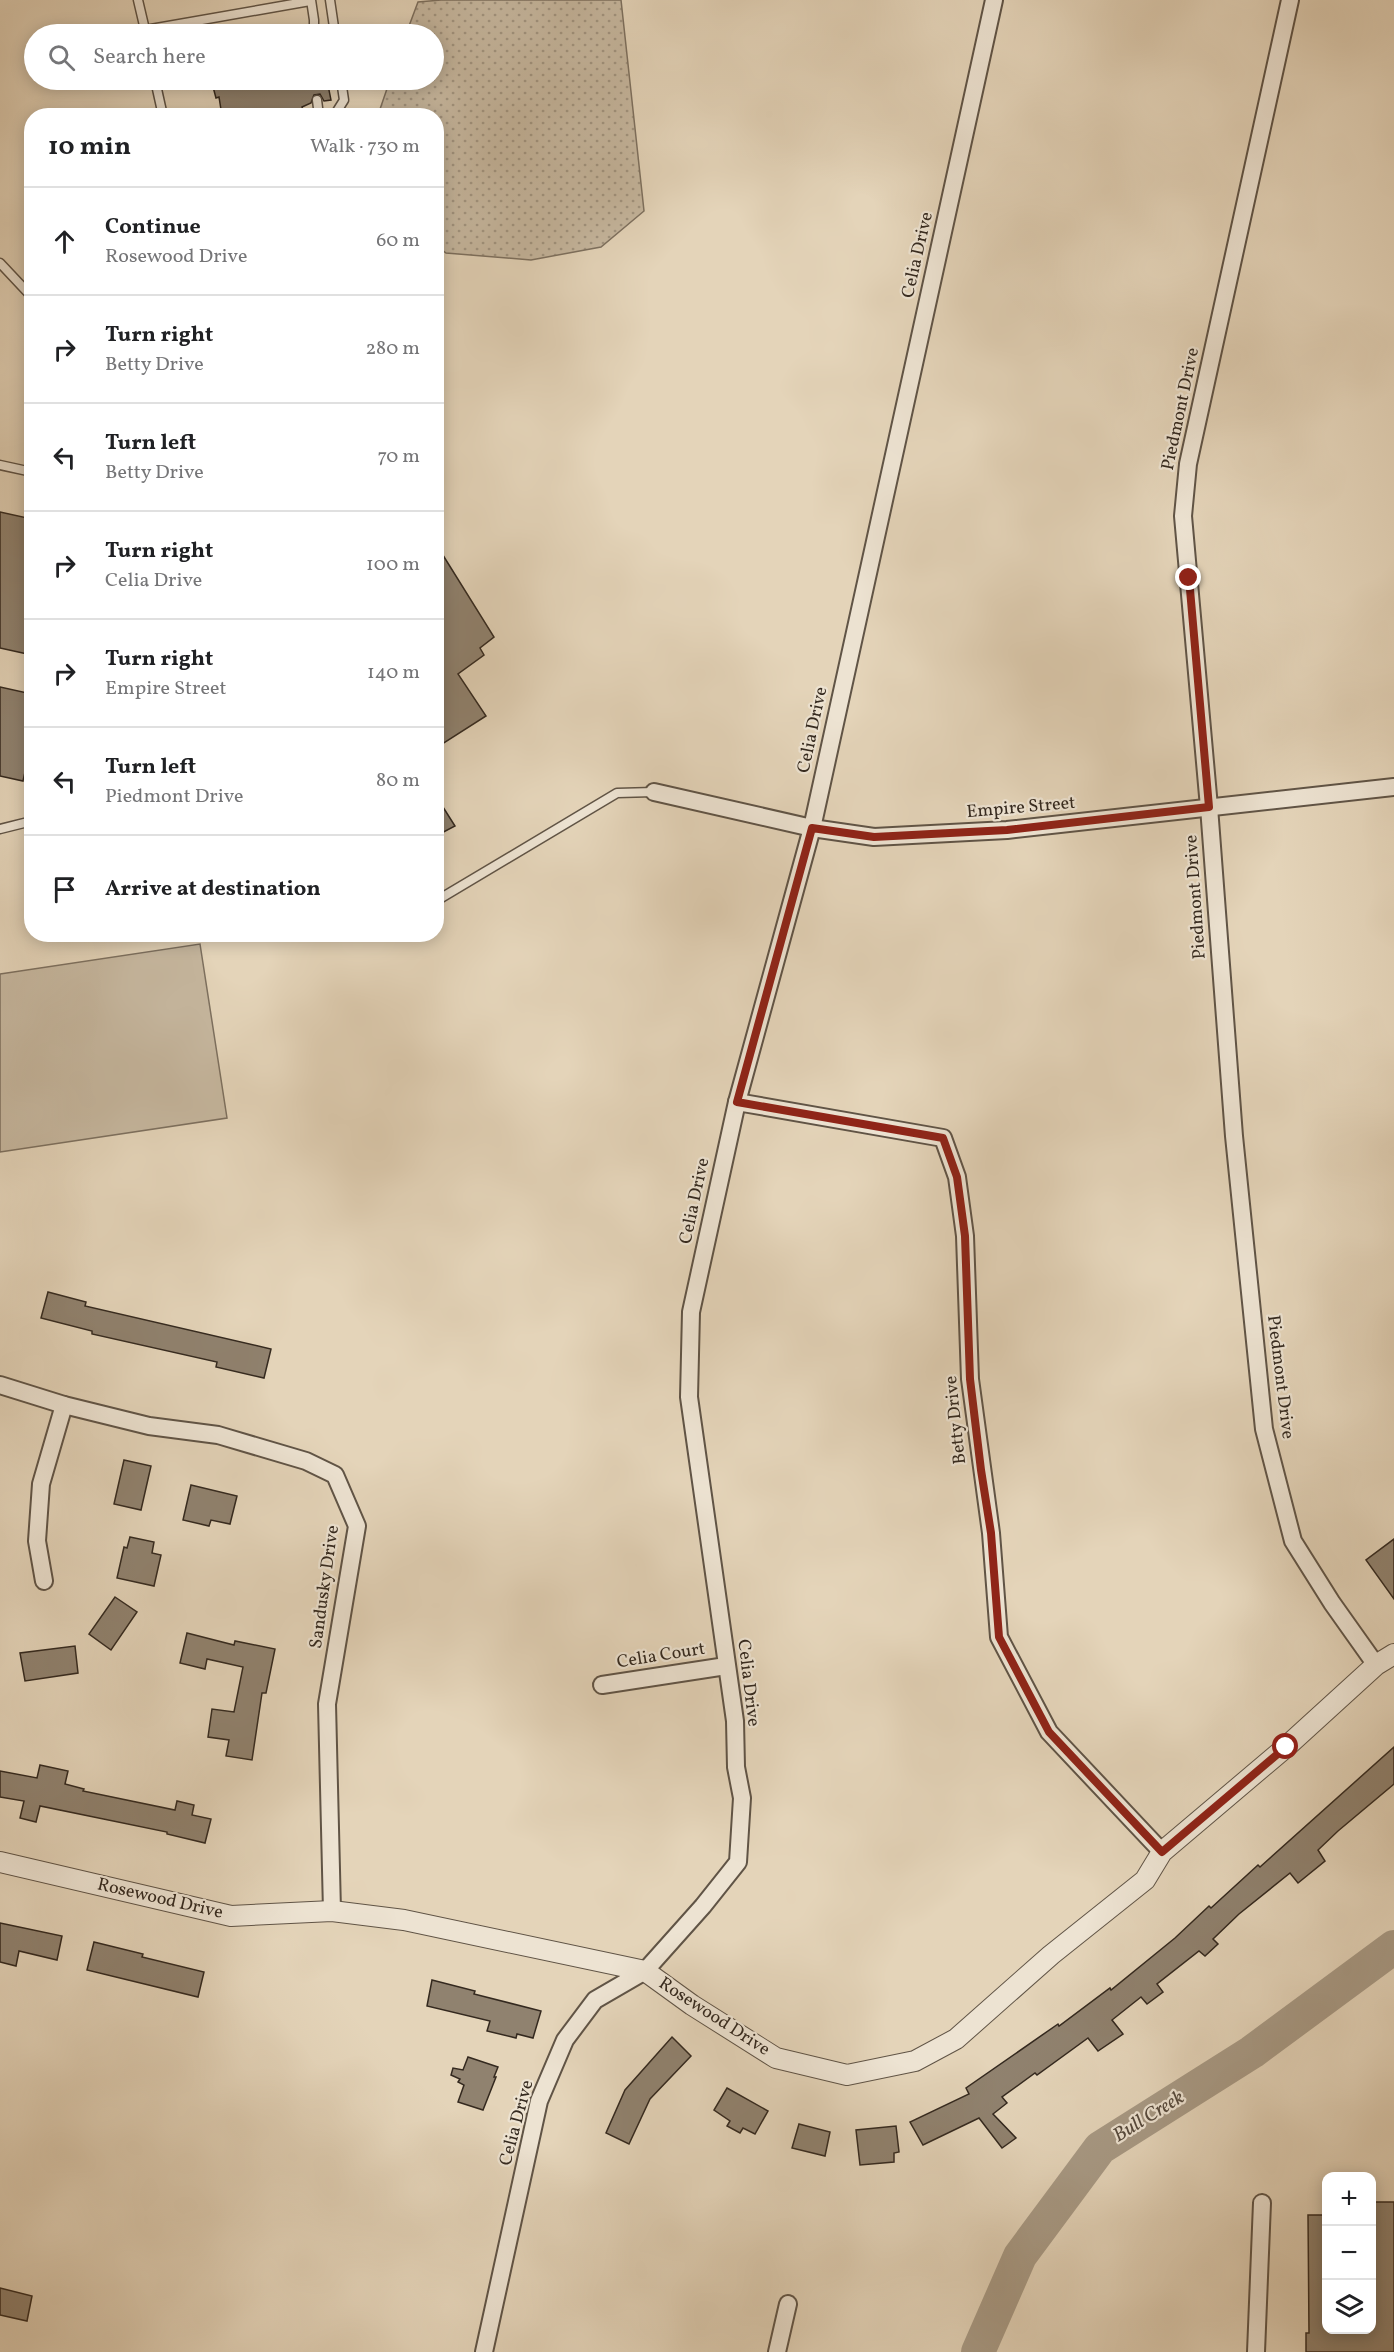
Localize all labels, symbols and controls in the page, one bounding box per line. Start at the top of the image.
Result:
search box [24,24,444,90]
icon: search [45,41,78,74]
text: Search here [93,42,206,73]
text: 10 min [48,129,131,165]
text: Walk · 730 m [310,133,420,161]
street label: Celia Drive [896,210,940,300]
text: Continue [105,212,201,243]
icon: ahead [48,225,81,258]
text: 60 m [376,227,420,255]
text: Rosewood Drive [105,243,247,271]
text: Turn right [105,320,213,351]
icon: right [48,333,81,366]
text: 280 m [365,335,420,363]
street label: Piedmont Drive [1156,345,1206,473]
text: Betty Drive [105,351,204,379]
text: Turn left [105,428,196,459]
icon: left [48,441,81,474]
text: 70 m [377,443,420,471]
text: Betty Drive [105,459,204,487]
text: Turn right [105,536,213,567]
icon: right [48,549,81,582]
text: 100 m [366,551,420,579]
route end [1175,564,1201,590]
text: Celia Drive [105,567,202,595]
text: Turn right [105,644,213,675]
icon: right [48,657,81,690]
text: 140 m [367,659,420,687]
text: Empire Street [105,675,226,703]
street label: Celia Drive [792,685,834,775]
text: Turn left [105,752,196,783]
icon: left [48,765,81,798]
text: 80 m [376,767,420,795]
text: Piedmont Drive [105,783,244,811]
street label: Empire Street [965,791,1077,825]
street label: Piedmont Drive [1179,834,1213,960]
icon: arrive [48,873,81,906]
text: Arrive at destination [105,874,321,905]
street label: Celia Drive [674,1156,716,1246]
street label: Piedmont Drive [1260,1314,1300,1440]
street label: Betty Drive [939,1374,973,1466]
street label: Sandusky Drive [304,1524,346,1650]
street label: Celia Court [615,1637,707,1675]
street label: Celia Drive [730,1638,766,1728]
route start [1272,1733,1298,1759]
street label: Rosewood Drive [95,1872,225,1926]
street label: Rosewood Drive [653,1972,775,2062]
street label: Celia Drive [494,2077,540,2169]
water label: Bull Creek [1108,2084,1190,2150]
map controls [1322,2172,1376,2334]
button: + [1322,2172,1376,2226]
button: − [1322,2226,1376,2280]
button: layers [1322,2280,1376,2334]

